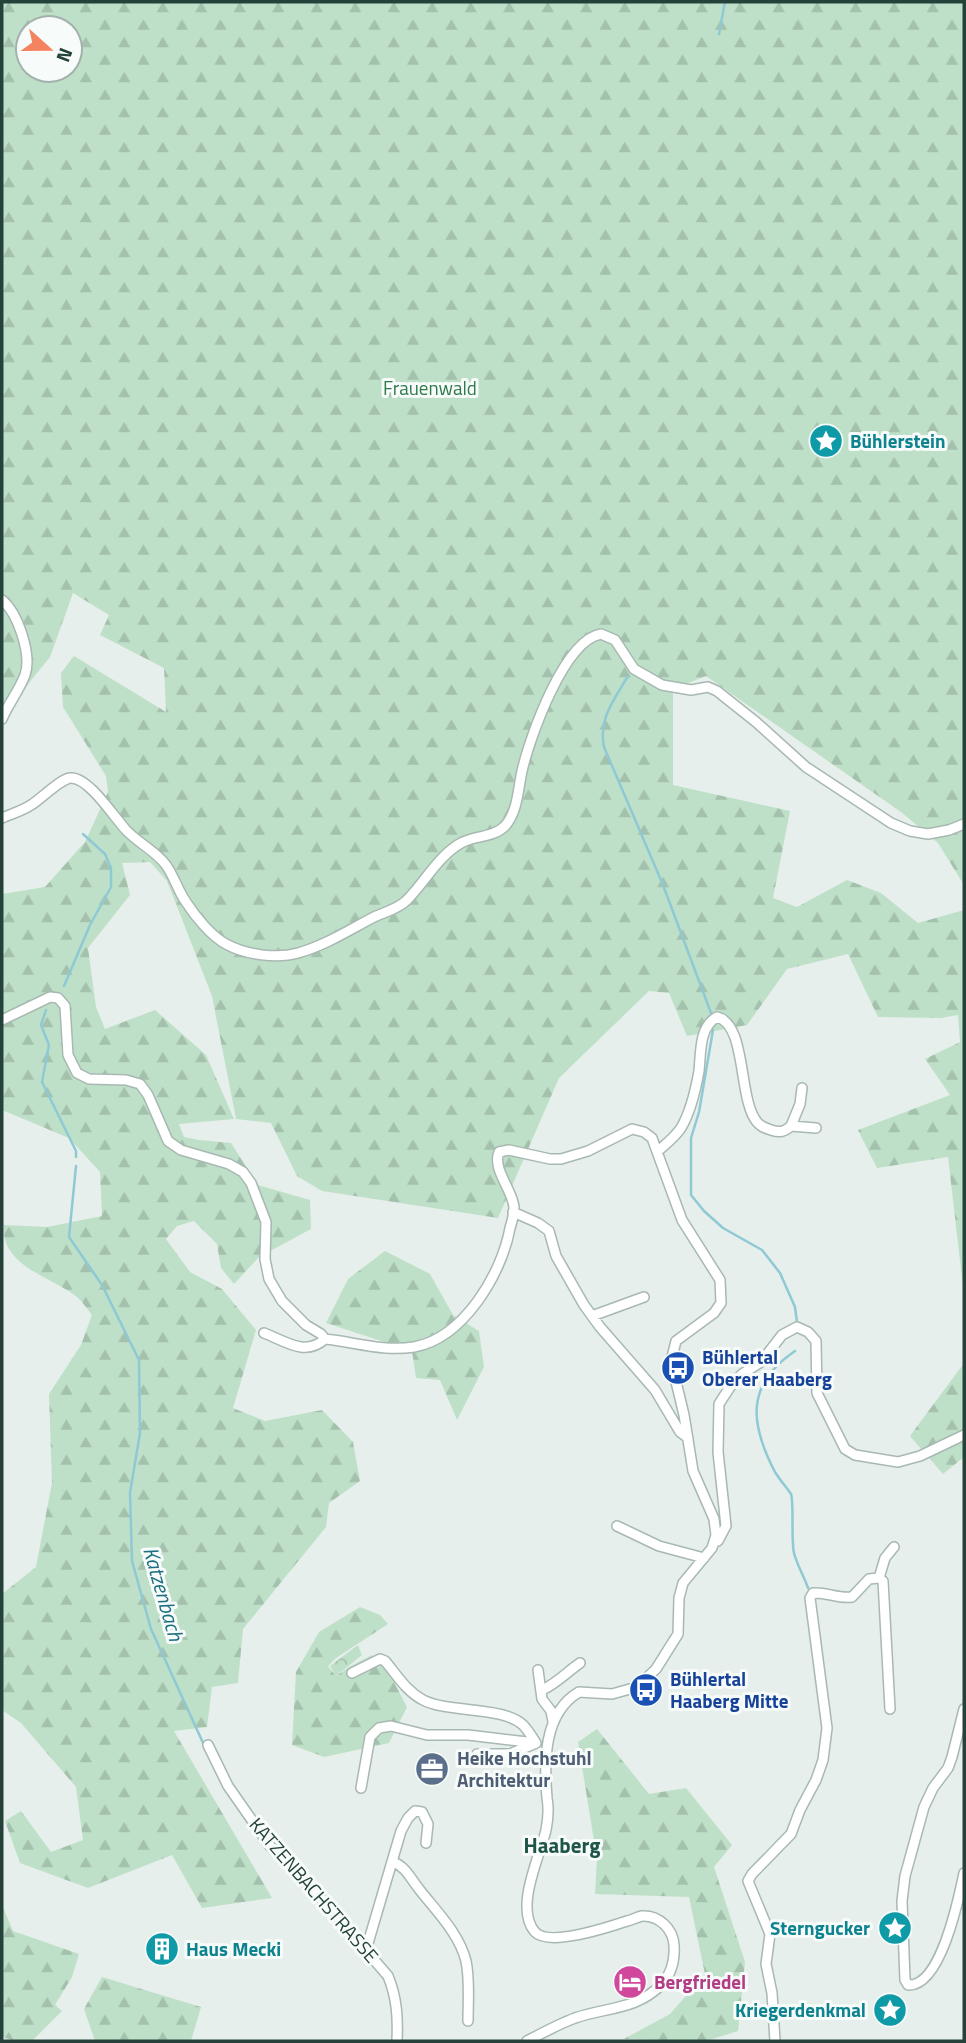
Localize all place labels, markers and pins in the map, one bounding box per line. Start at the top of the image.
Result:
place icon: Bühlerstein [807,422,845,460]
place label: Bühlerstein [850,426,945,455]
place label: Bühlertal Oberer Haaberg [702,1342,832,1393]
bus stop icon: Bühlertal Oberer Haaberg [659,1349,697,1387]
place label: Bühlertal Haaberg Mitte [670,1664,789,1715]
bus stop icon: Bühlertal Haaberg Mitte [627,1671,665,1709]
place label: Heike Hochstuhl Architektur [457,1743,592,1794]
office icon: Heike Hochstuhl Architektur [413,1750,451,1788]
place icon: Sterngucker [876,1909,914,1947]
place label: Sterngucker [770,1913,870,1942]
building icon: Haus Mecki [143,1930,181,1968]
place label: Haus Mecki [186,1934,281,1963]
hotel icon: Bergfriedel [611,1963,649,2001]
place label: Bergfriedel [654,1967,746,1996]
place icon: Kriegerdenkmal [871,1991,909,2029]
place label: Kriegerdenkmal [735,1995,866,2024]

